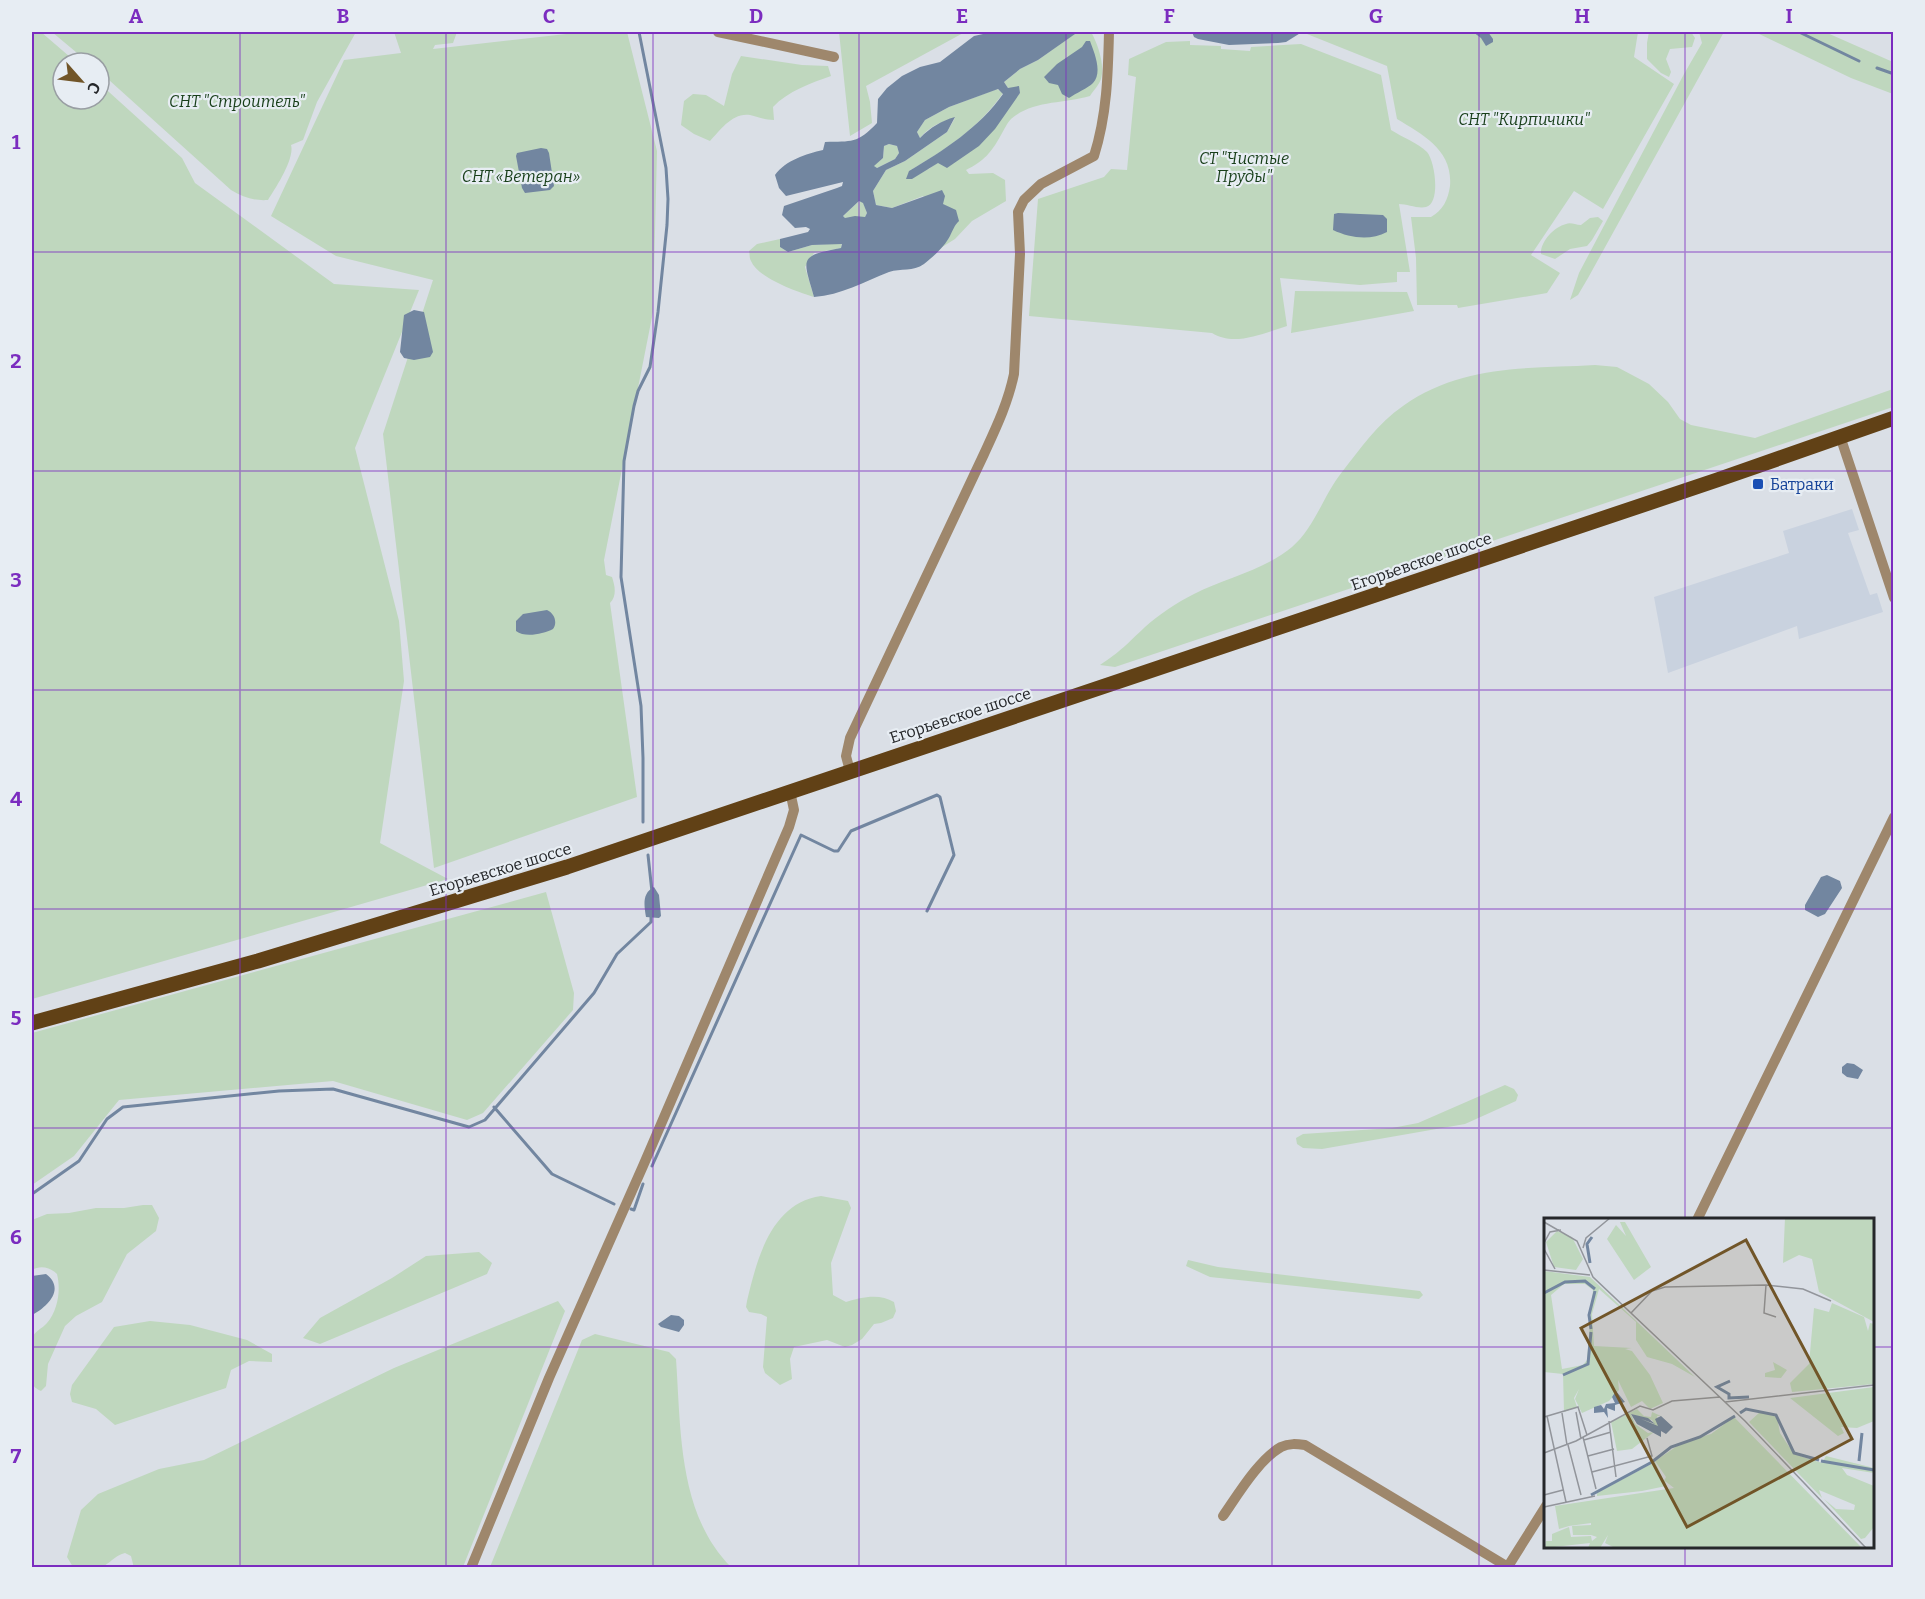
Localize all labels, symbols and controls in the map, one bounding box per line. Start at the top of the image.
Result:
text: A [129,4,144,28]
text: B [337,4,350,28]
text: C [543,4,555,28]
text: D [749,4,763,28]
text: E [956,4,968,28]
text: F [1163,4,1175,28]
text: G [1369,4,1383,28]
text: H [1574,4,1590,28]
text: I [1785,4,1793,28]
north arrow [51,51,111,111]
text: С [83,79,105,97]
park label: СНТ "Строитель" [169,92,306,111]
park label: СНТ "Кирпичики" [1458,110,1591,129]
text: 1 [12,130,21,154]
park label: СТ "Чистые Пруды" [1199,149,1289,186]
park label: СНТ «Ветеран» [462,167,580,186]
text: 2 [10,349,22,373]
place label: Батраки [1770,475,1834,494]
marker: Батраки [1751,477,1765,491]
street label: Егорьевское шоссе [1348,528,1494,594]
text: 3 [10,568,22,592]
street label: Егорьевское шоссе [887,684,1033,747]
text: 4 [10,787,22,811]
street label: Егорьевское шоссе [427,839,573,900]
text: 5 [11,1006,22,1030]
inset map [1544,1218,1874,1548]
text: 6 [10,1225,22,1249]
text: 7 [11,1444,22,1468]

